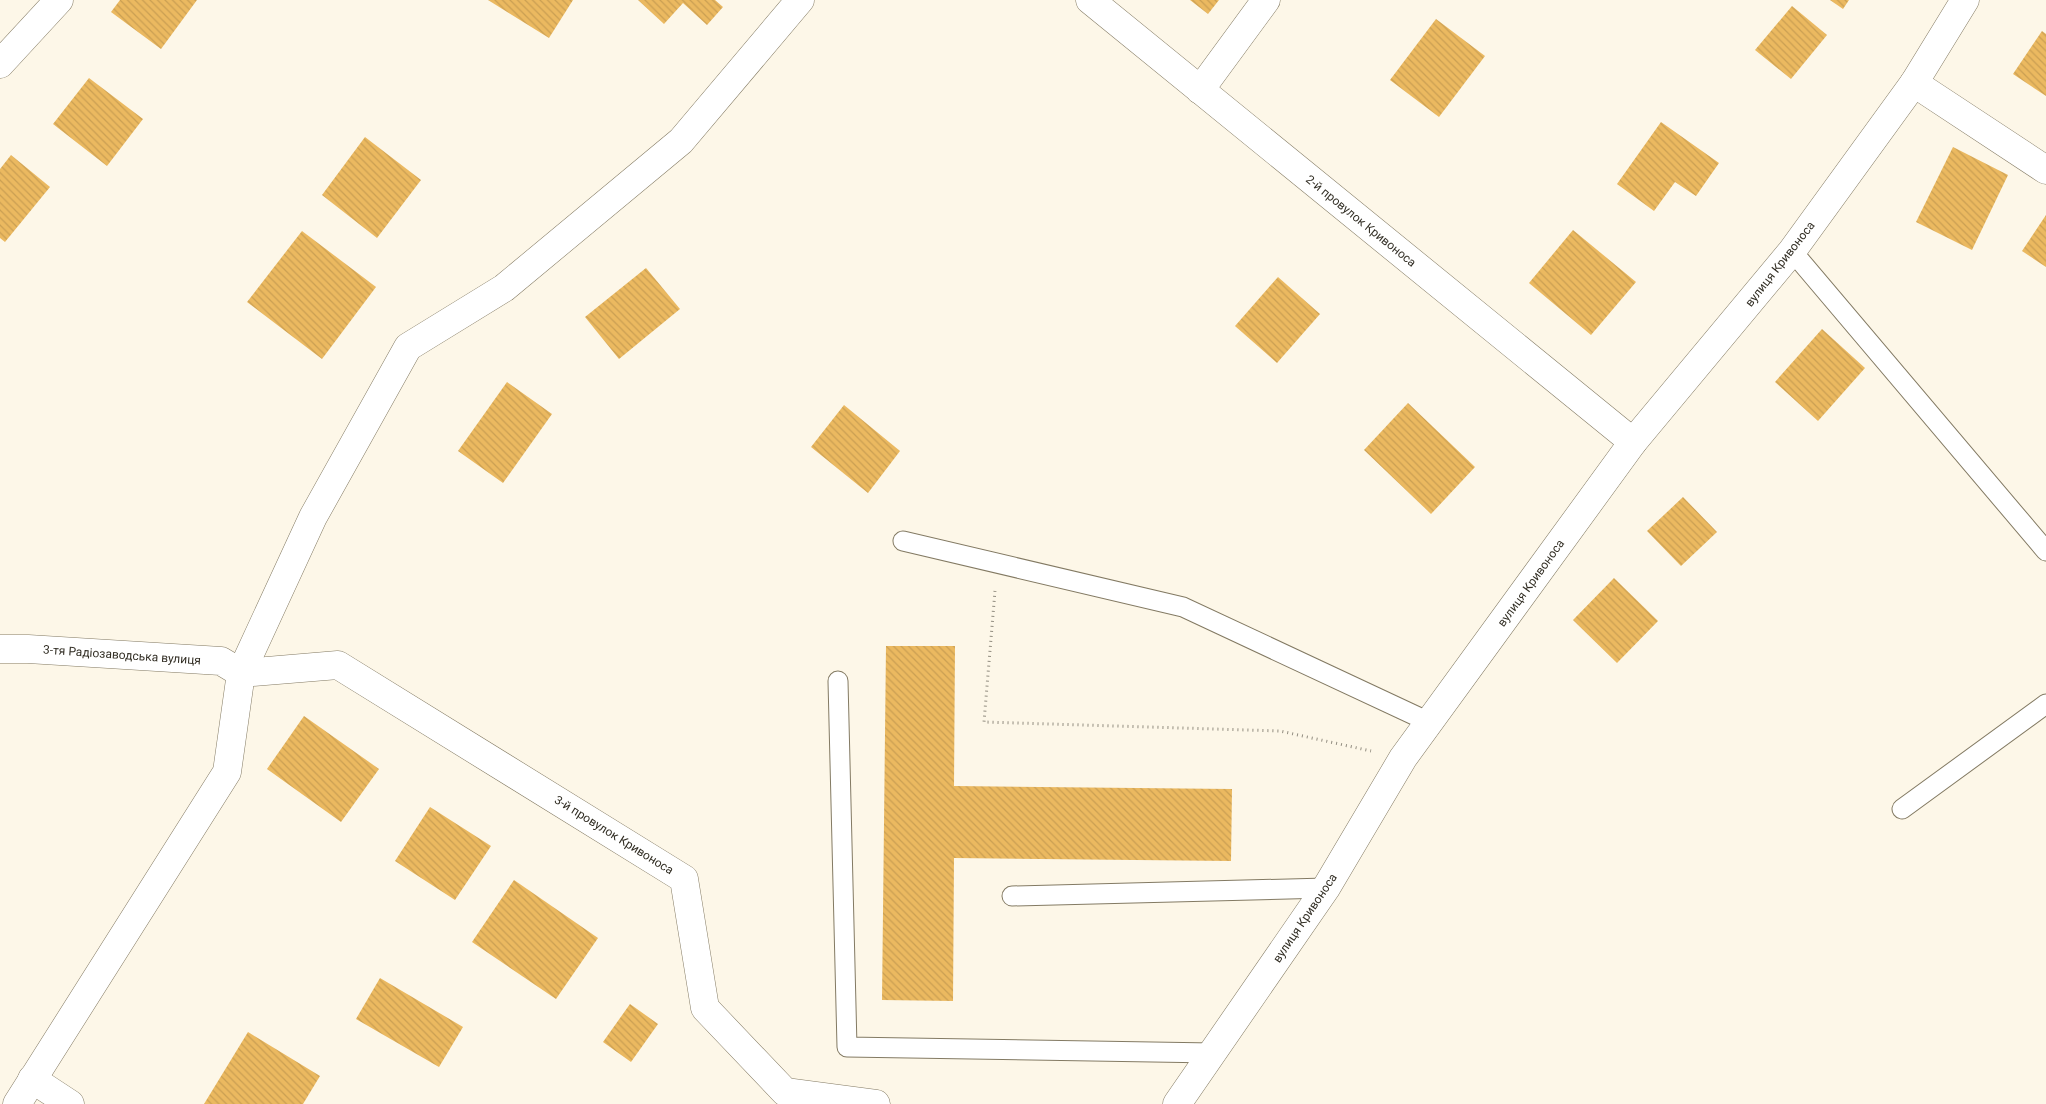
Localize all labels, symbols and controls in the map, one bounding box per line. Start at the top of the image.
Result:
street label: 2-й провулок Кривоноса [1303,172,1419,270]
street label: вулиця Кривоноса [1742,219,1818,309]
street label: вулиця Кривоноса [1495,537,1567,629]
street label: 3-тя Радіозаводська вулиця [43,642,201,668]
street label: 3-й провулок Кривоноса [552,793,676,877]
street label: вулиця Кривоноса [1270,871,1340,965]

